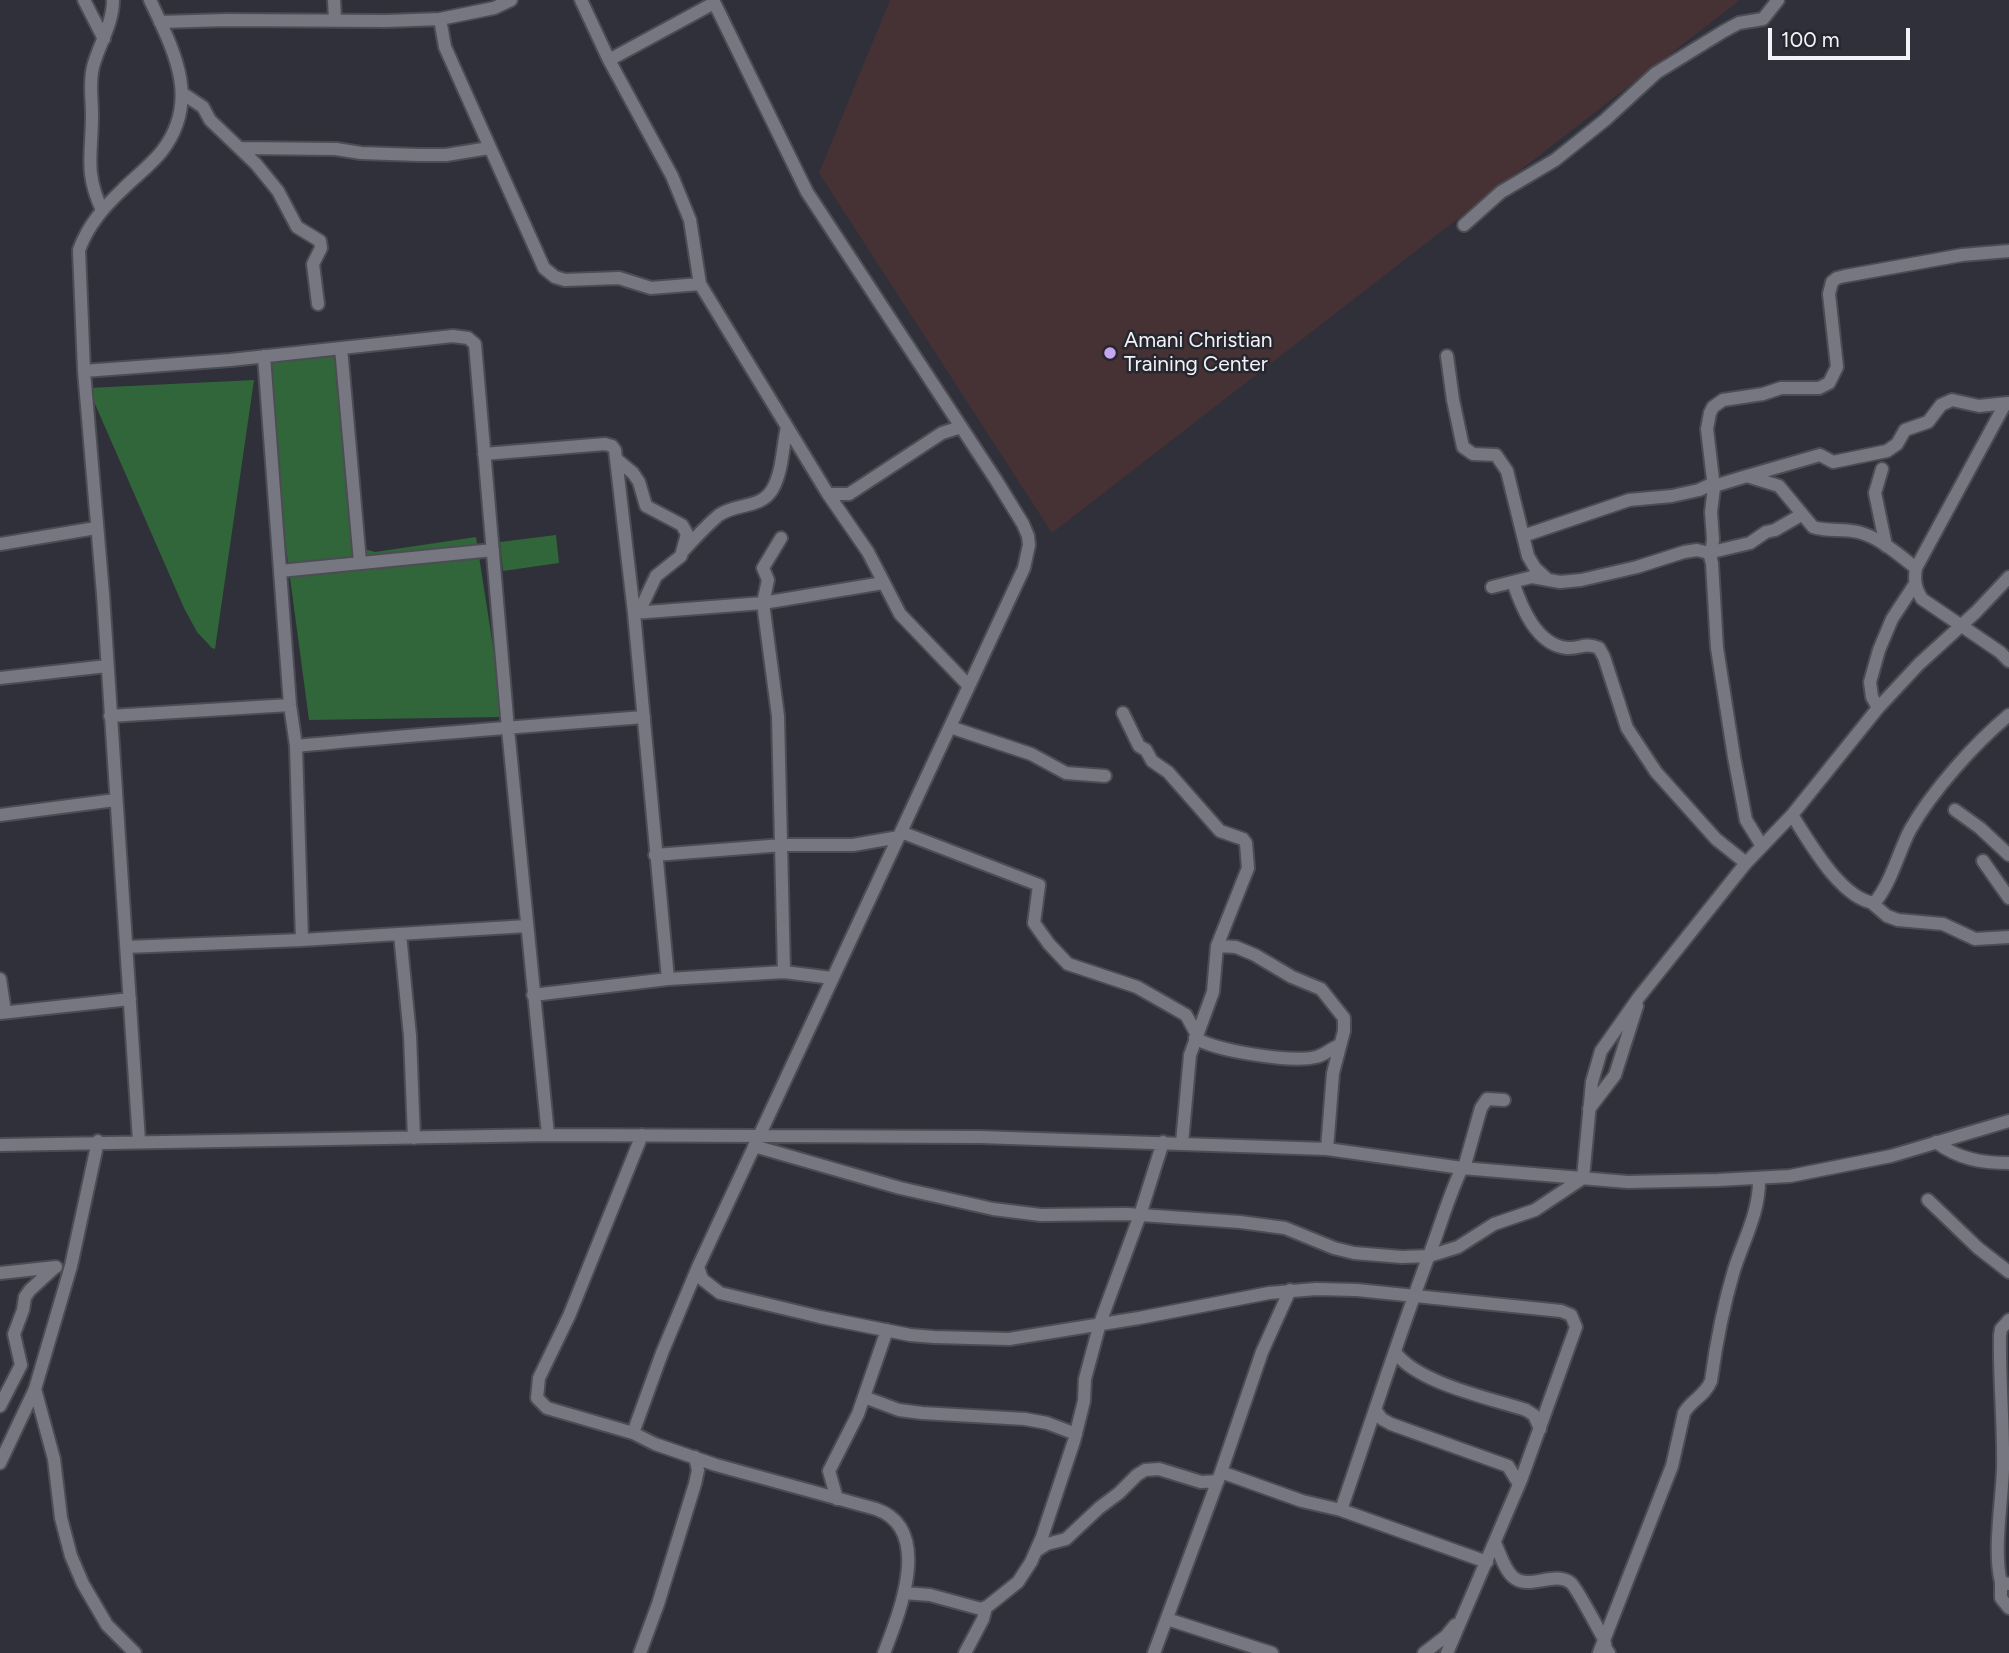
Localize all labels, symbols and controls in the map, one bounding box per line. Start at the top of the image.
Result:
scale bar [1771,14,1913,58]
text: 100 m [1781,27,1840,52]
place label: Amani Christian Training Center [1124,328,1272,378]
marker: Amani Christian Training Center [1102,345,1118,361]

